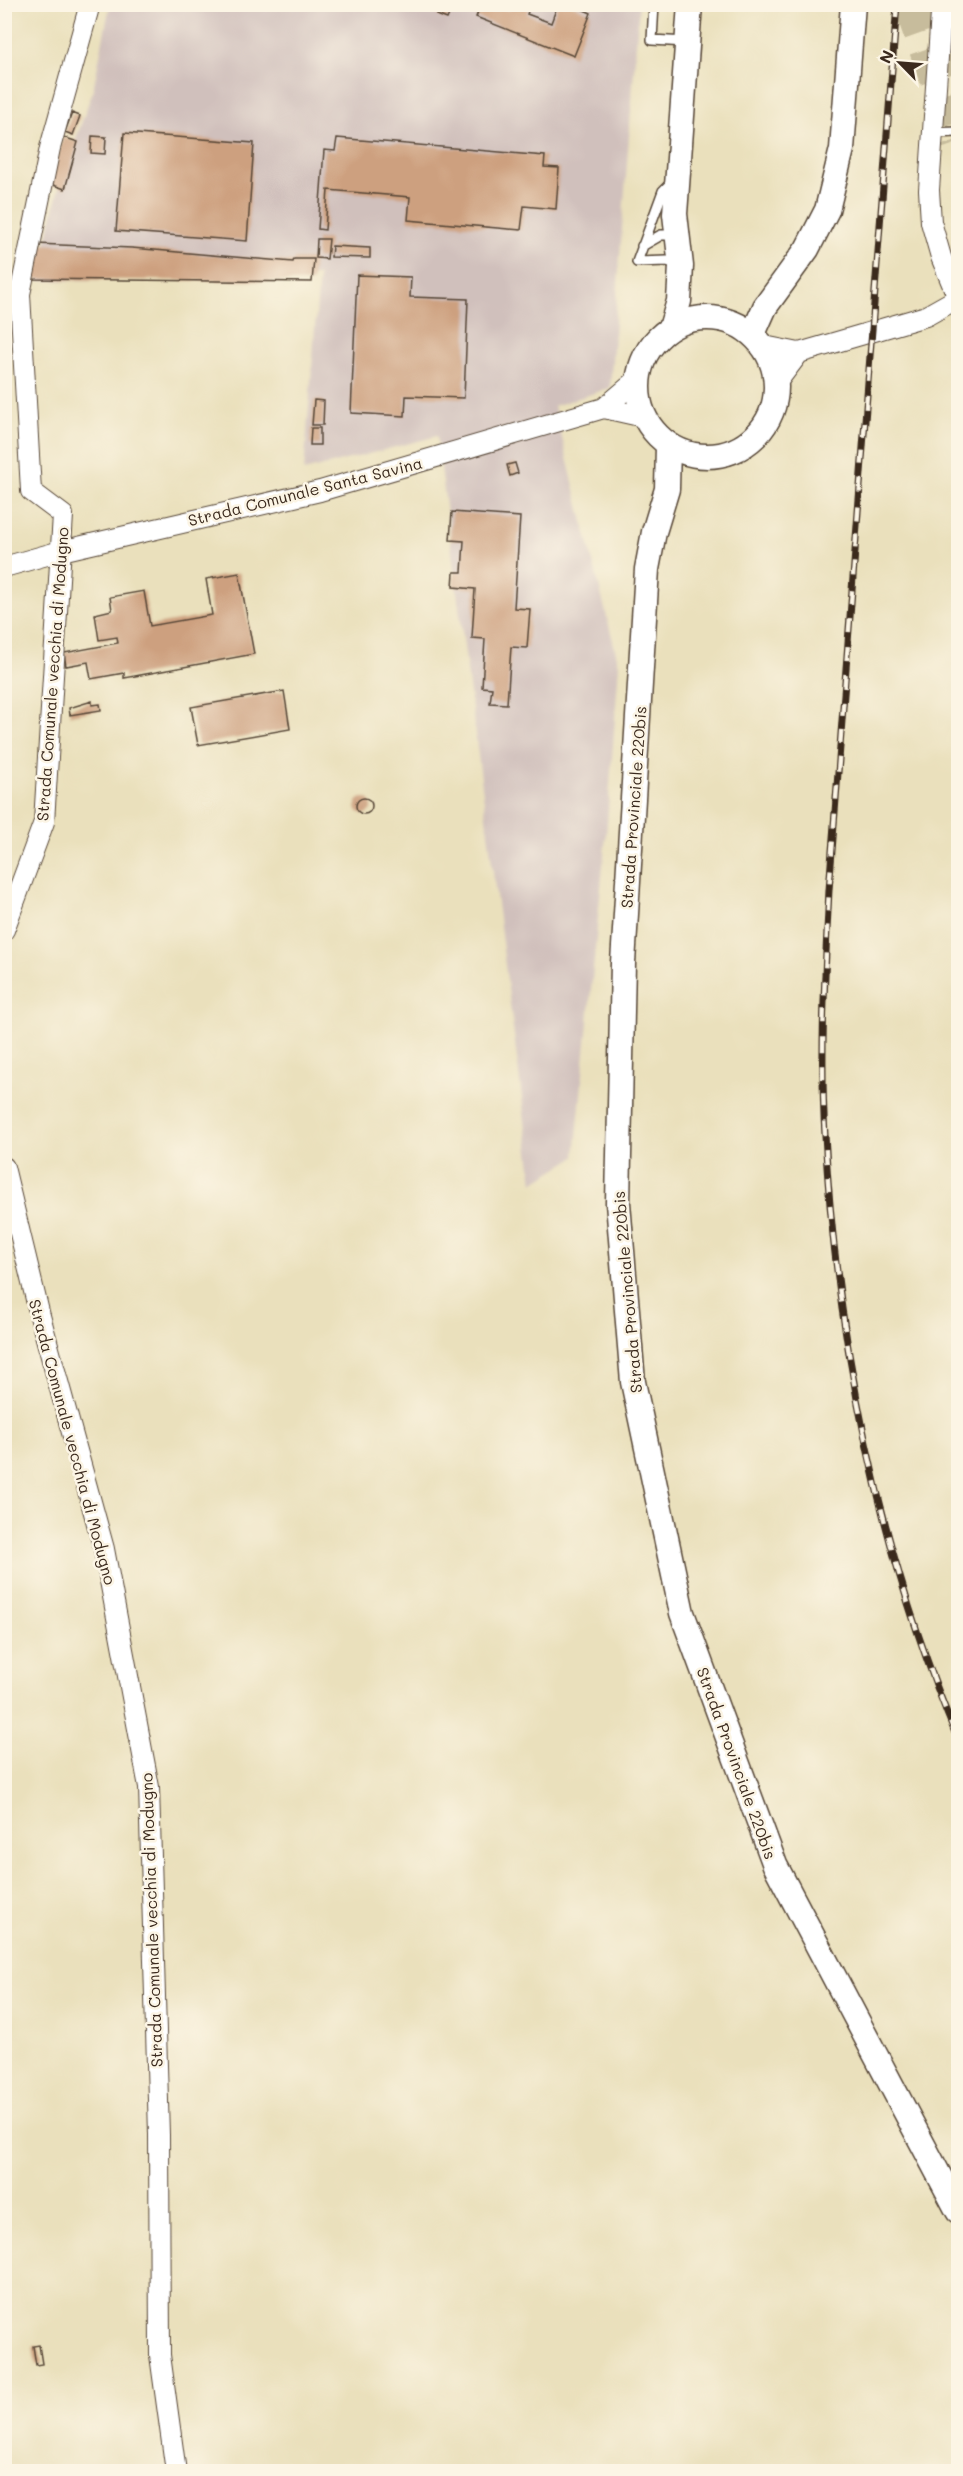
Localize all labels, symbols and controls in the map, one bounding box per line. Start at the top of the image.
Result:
north arrow [870,33,930,93]
text: N [874,47,898,66]
street label: Strada Comunale Santa Savina [186,452,424,530]
street label: Strada Comunale vecchia di Modugno [31,526,73,822]
street label: Strada Provinciale 220bis [615,705,651,909]
street label: Strada Provinciale 220bis [608,1190,646,1394]
street label: Strada Comunale vecchia di Modugno [25,1297,121,1587]
street label: Strada Provinciale 220bis [692,1664,782,1862]
street label: Strada Comunale vecchia di Modugno [135,1772,167,2068]

